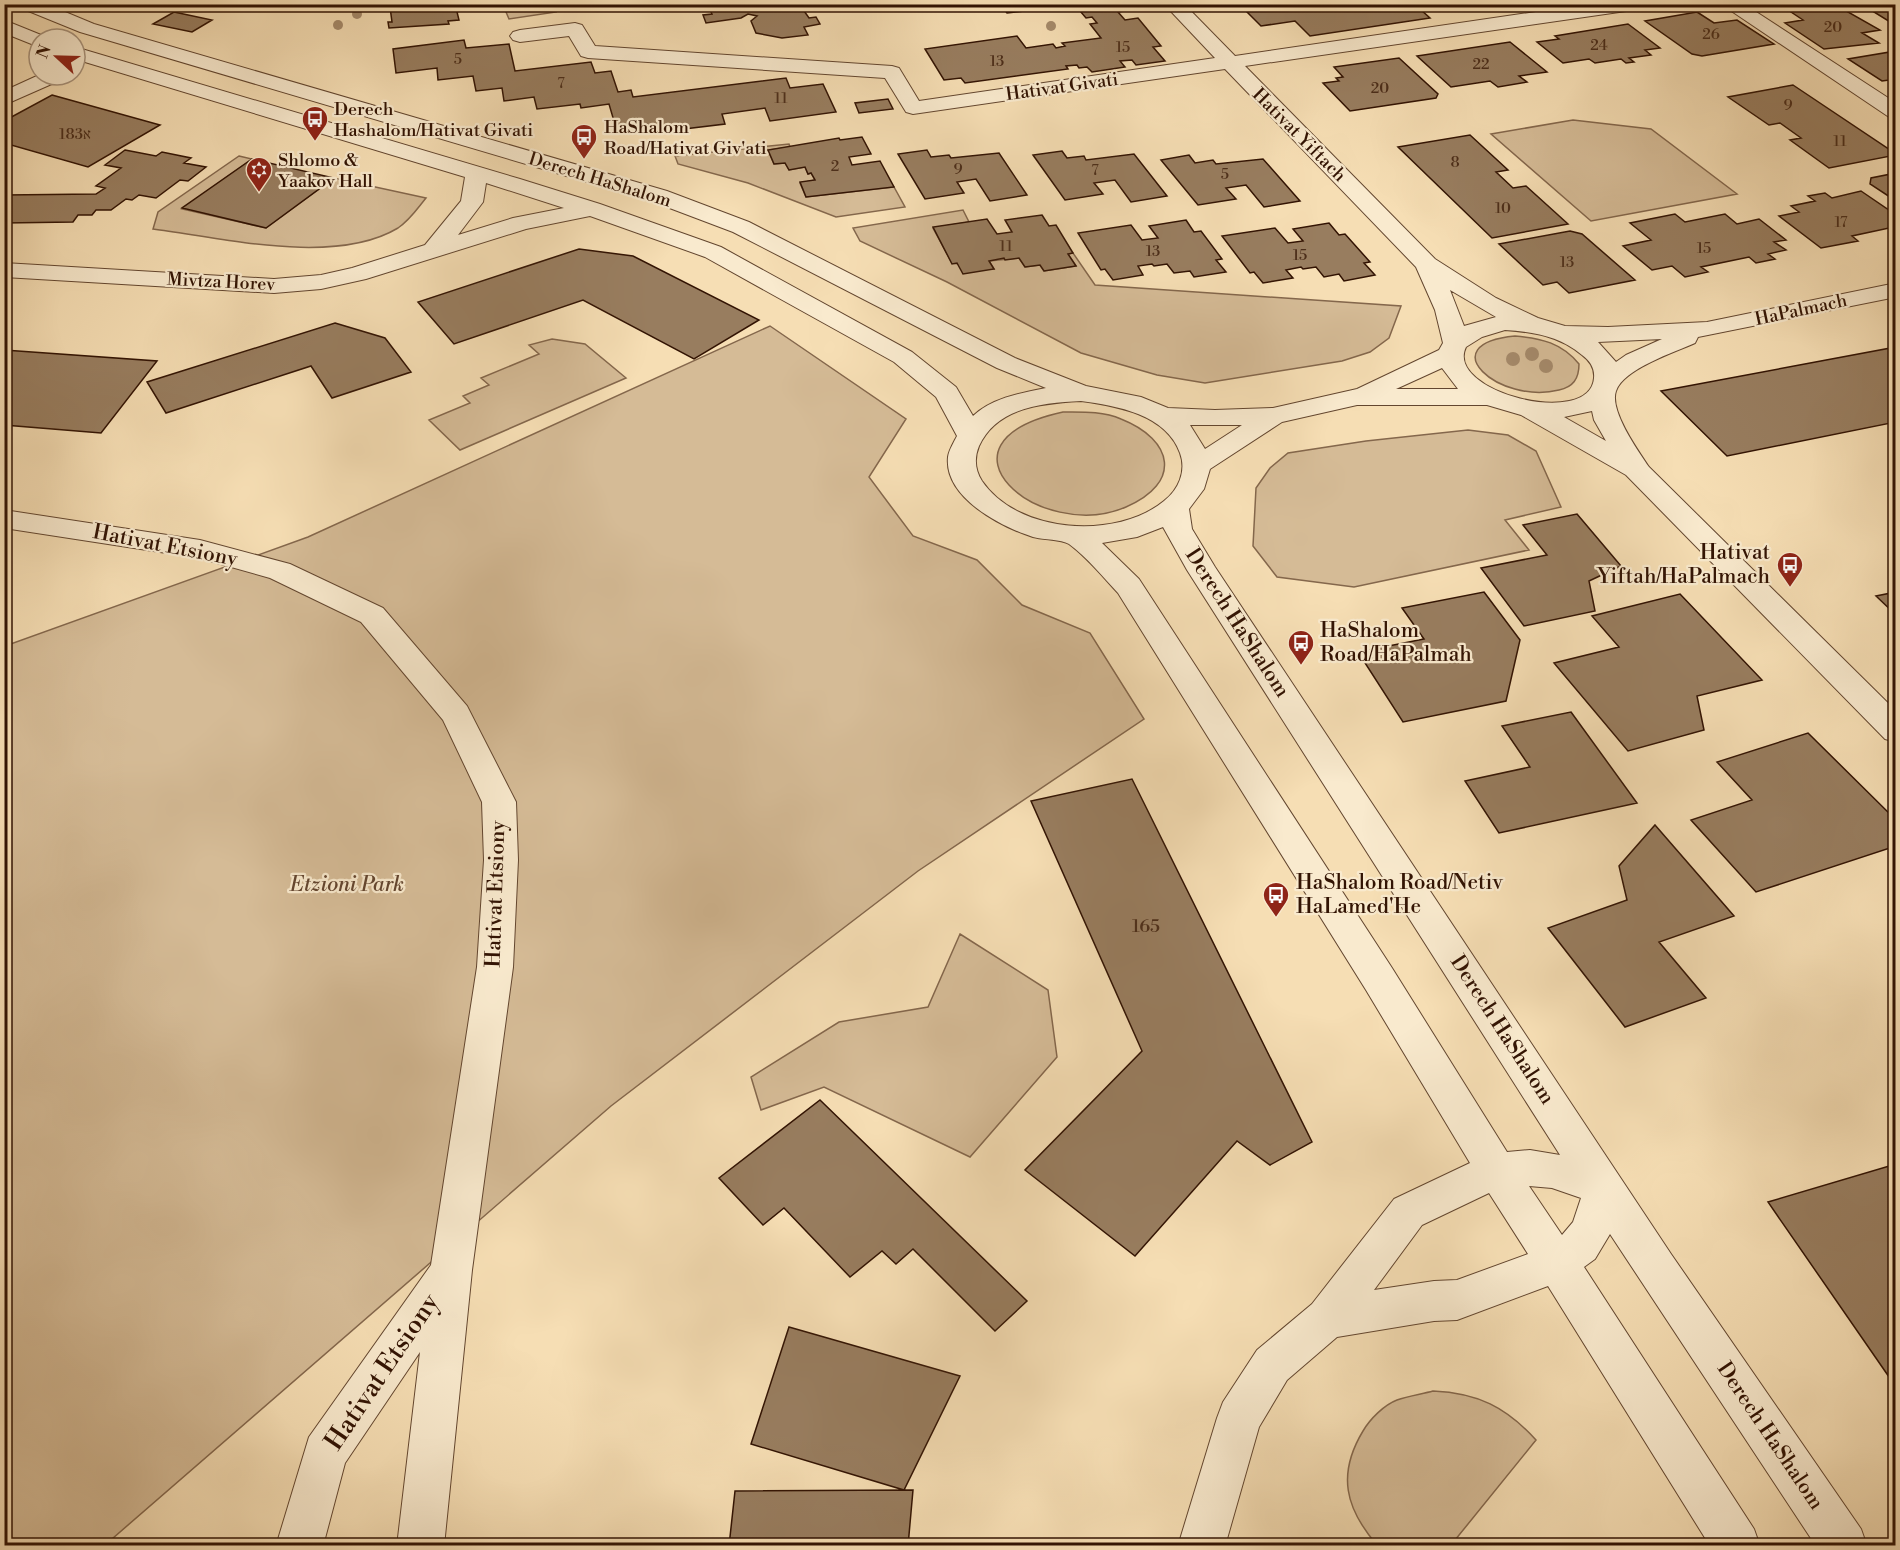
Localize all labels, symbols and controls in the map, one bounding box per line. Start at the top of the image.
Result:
house number: 20 [1824,18,1842,37]
house number: 26 [1702,25,1720,44]
north arrow [27,27,87,87]
house number: 24 [1590,36,1608,55]
house number: 15 [1116,38,1130,57]
text: N [32,42,56,61]
house number: 5 [454,50,462,69]
house number: 13 [990,52,1004,71]
house number: 22 [1472,55,1490,74]
street label: Hativat Givati [1004,68,1120,106]
house number: 7 [557,74,565,93]
house number: 20 [1371,79,1389,98]
street label: Hativat Yiftach [1247,83,1351,187]
house number: 11 [774,89,788,108]
house number: 9 [1783,96,1793,115]
place label: Derech Hashalom/Hativat Givati [334,98,533,142]
bus stop icon: Derech Hashalom/Hativat Givati [300,104,330,142]
place label: HaShalom Road/Hativat Giv'ati [604,116,767,160]
bus stop icon: HaShalom Road/Hativat Giv'ati [569,122,599,160]
house number: 183א [59,125,91,144]
house number: 11 [1833,132,1847,151]
street label: Derech HaShalom [526,147,674,213]
place label: Shlomo & Yaakov Hall [277,149,374,193]
house number: 8 [1450,153,1460,172]
synagogue icon: Shlomo & Yaakov Hall [244,155,274,193]
house number: 2 [831,157,839,176]
house number: 9 [953,160,963,179]
house number: 7 [1091,161,1099,180]
house number: 5 [1221,165,1229,184]
house number: 10 [1495,199,1511,218]
house number: 17 [1834,213,1848,232]
house number: 11 [999,237,1013,256]
house number: 15 [1697,239,1711,258]
house number: 13 [1146,242,1160,261]
house number: 15 [1293,246,1307,265]
house number: 13 [1560,253,1574,272]
street label: Mivtza Horev [166,268,277,296]
street label: HaPalmach [1753,289,1850,331]
street label: Hativat Etsiony [90,519,240,573]
place label: Hativat Yiftah/HaPalmach [1596,540,1771,590]
street label: Derech HaShalom [1179,543,1295,703]
bus stop icon: Hativat Yiftah/HaPalmach [1775,550,1805,588]
place label: HaShalom Road/HaPalmah [1320,618,1472,668]
bus stop icon: HaShalom Road/HaPalmah [1286,628,1316,666]
street label: Hativat Etsiony [480,819,512,968]
place label: HaShalom Road/Netiv HaLamed'He [1296,870,1503,920]
park label: Etzioni Park [289,872,404,898]
bus stop icon: HaShalom Road/Netiv HaLamed'He [1261,880,1291,918]
house number: 165 [1132,915,1160,938]
street label: Derech HaShalom [1444,950,1560,1110]
street label: Hativat Etsiony [318,1287,446,1456]
street label: Derech HaShalom [1711,1357,1829,1515]

